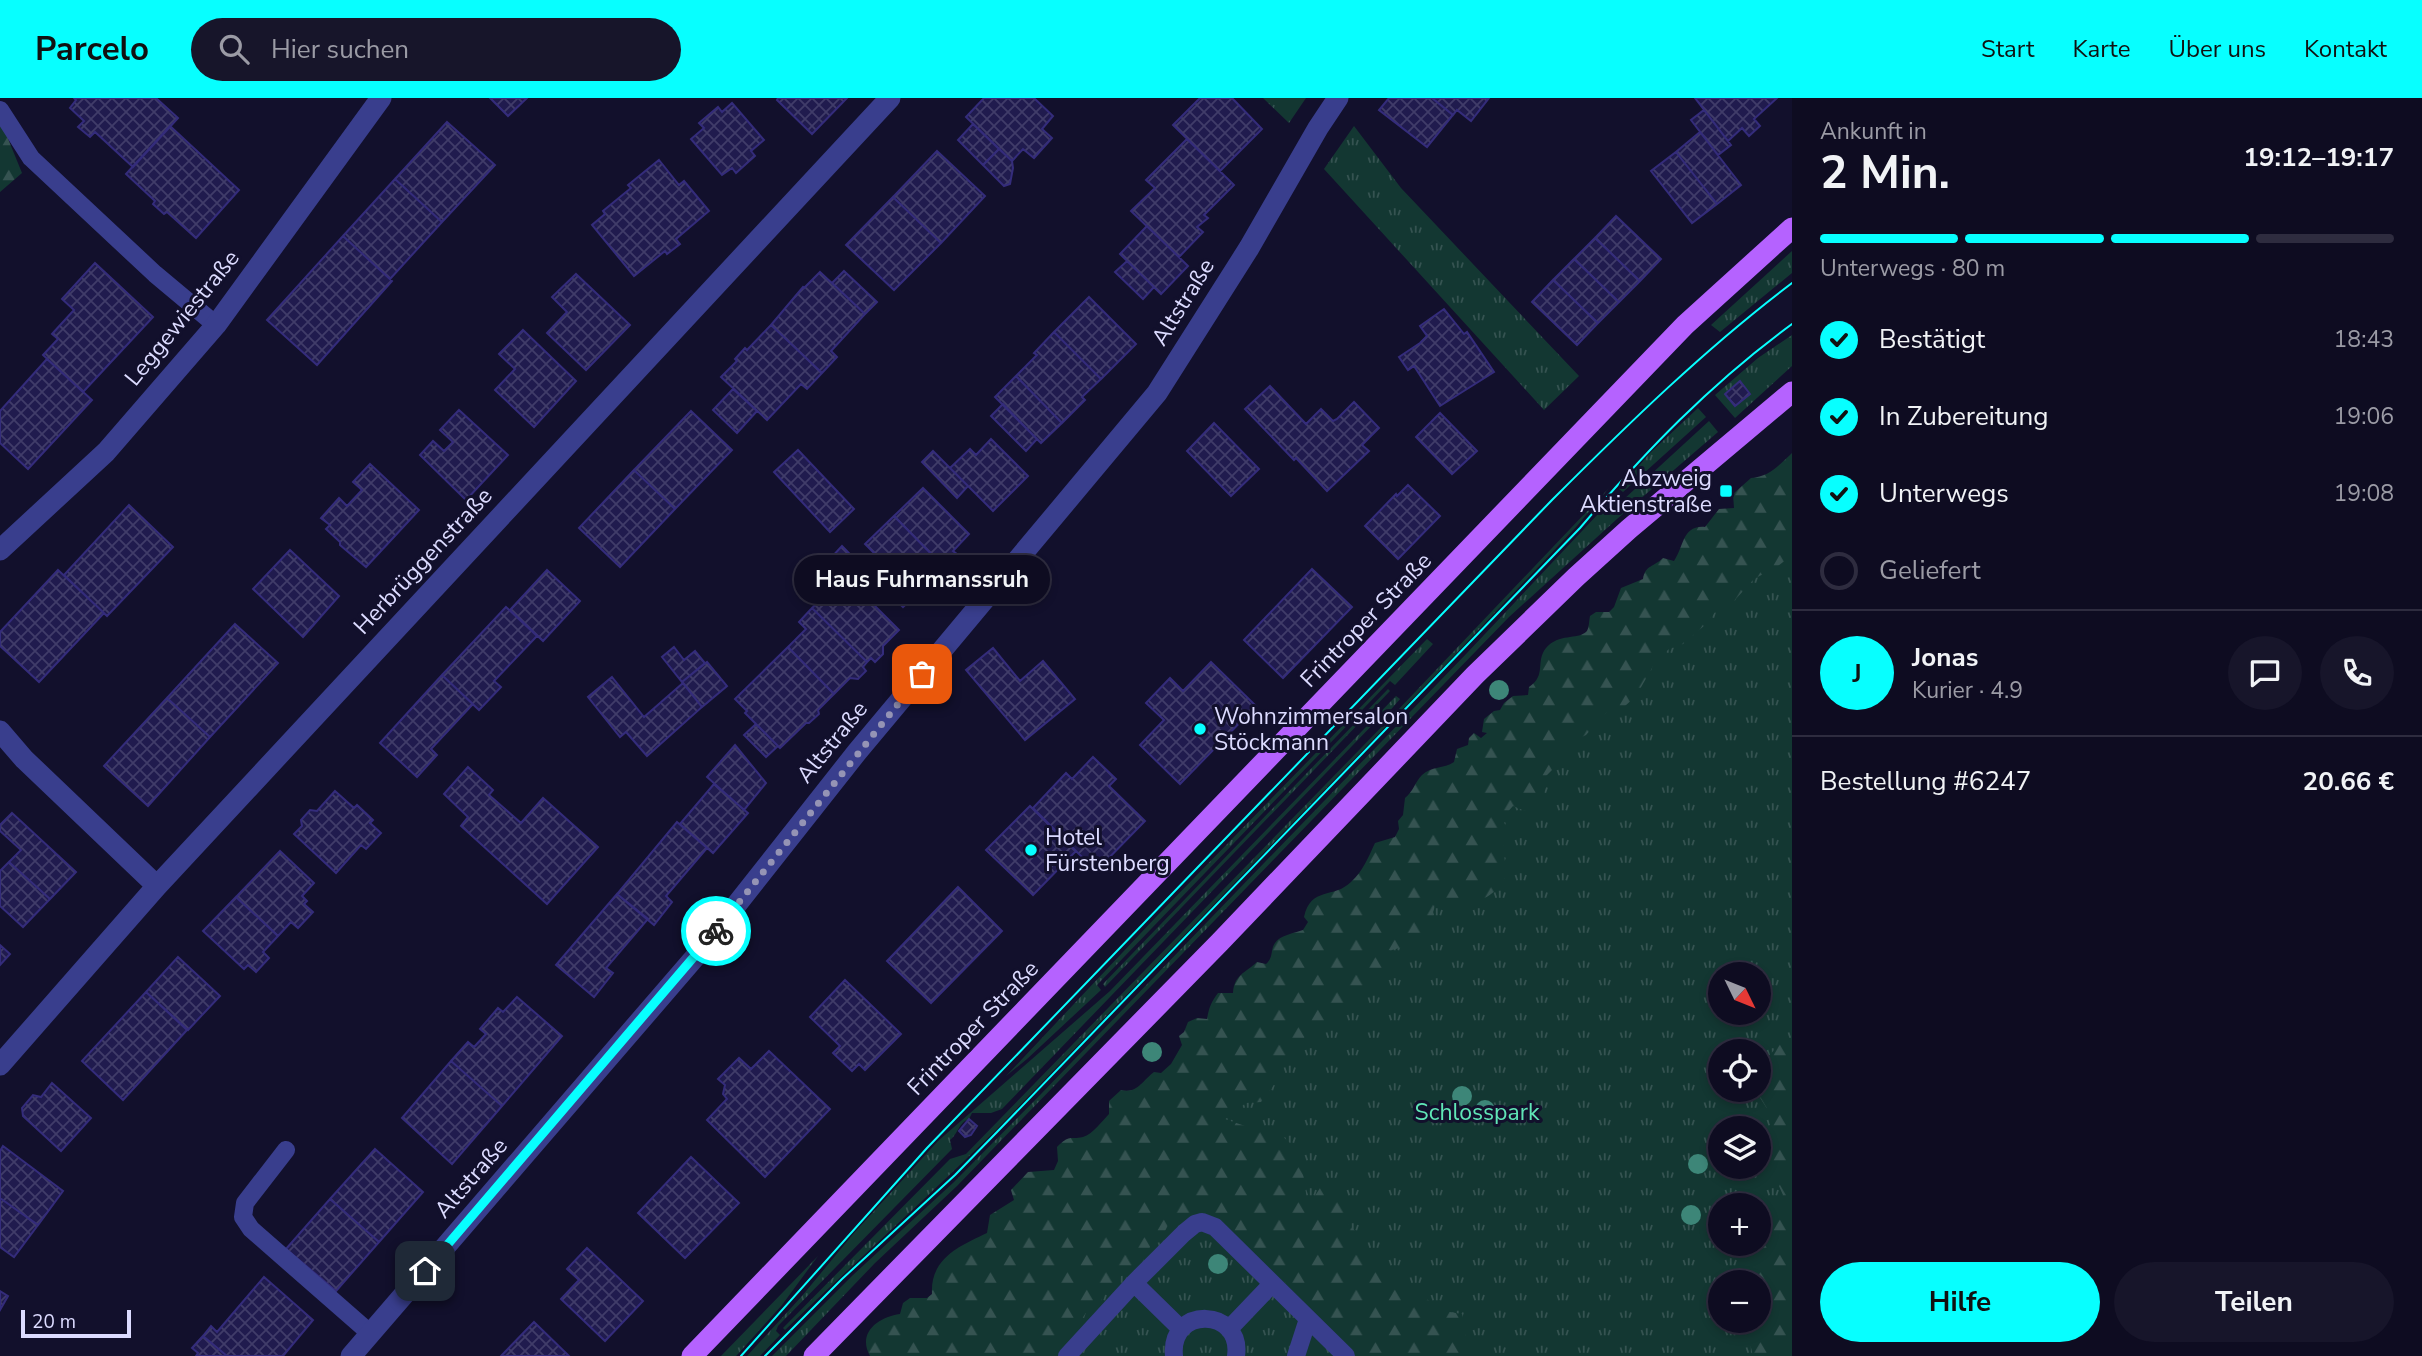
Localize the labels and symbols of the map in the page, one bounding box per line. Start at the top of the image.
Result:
street label: Leggewiestraße [118,244,246,392]
street label: Altstraße [1144,253,1222,351]
place label: Abzweig Aktienstraße [1580,463,1712,520]
street label: Herbrüggenstraße [347,481,499,641]
marker: Abzweig Aktienstraße [1718,483,1734,499]
street label: Frintroper Straße [1294,546,1438,694]
callout: Haus Fuhrmanssruh [794,555,1050,604]
pin [892,644,952,704]
street label: Altstraße [789,695,875,789]
place label: Wohnzimmersalon Stöckmann [1214,701,1408,758]
marker: Wohnzimmersalon Stöckmann [1192,721,1208,737]
place label: Hotel Fürstenberg [1045,822,1170,879]
marker: Hotel Fürstenberg [1023,842,1039,858]
courier [681,896,751,966]
street label: Frintroper Straße [901,954,1045,1102]
north arrow [1708,962,1771,1026]
park label: Schlosspark [1415,1097,1540,1128]
street label: Altstraße [427,1131,515,1225]
pin [395,1241,455,1301]
scale bar [21,1307,131,1339]

